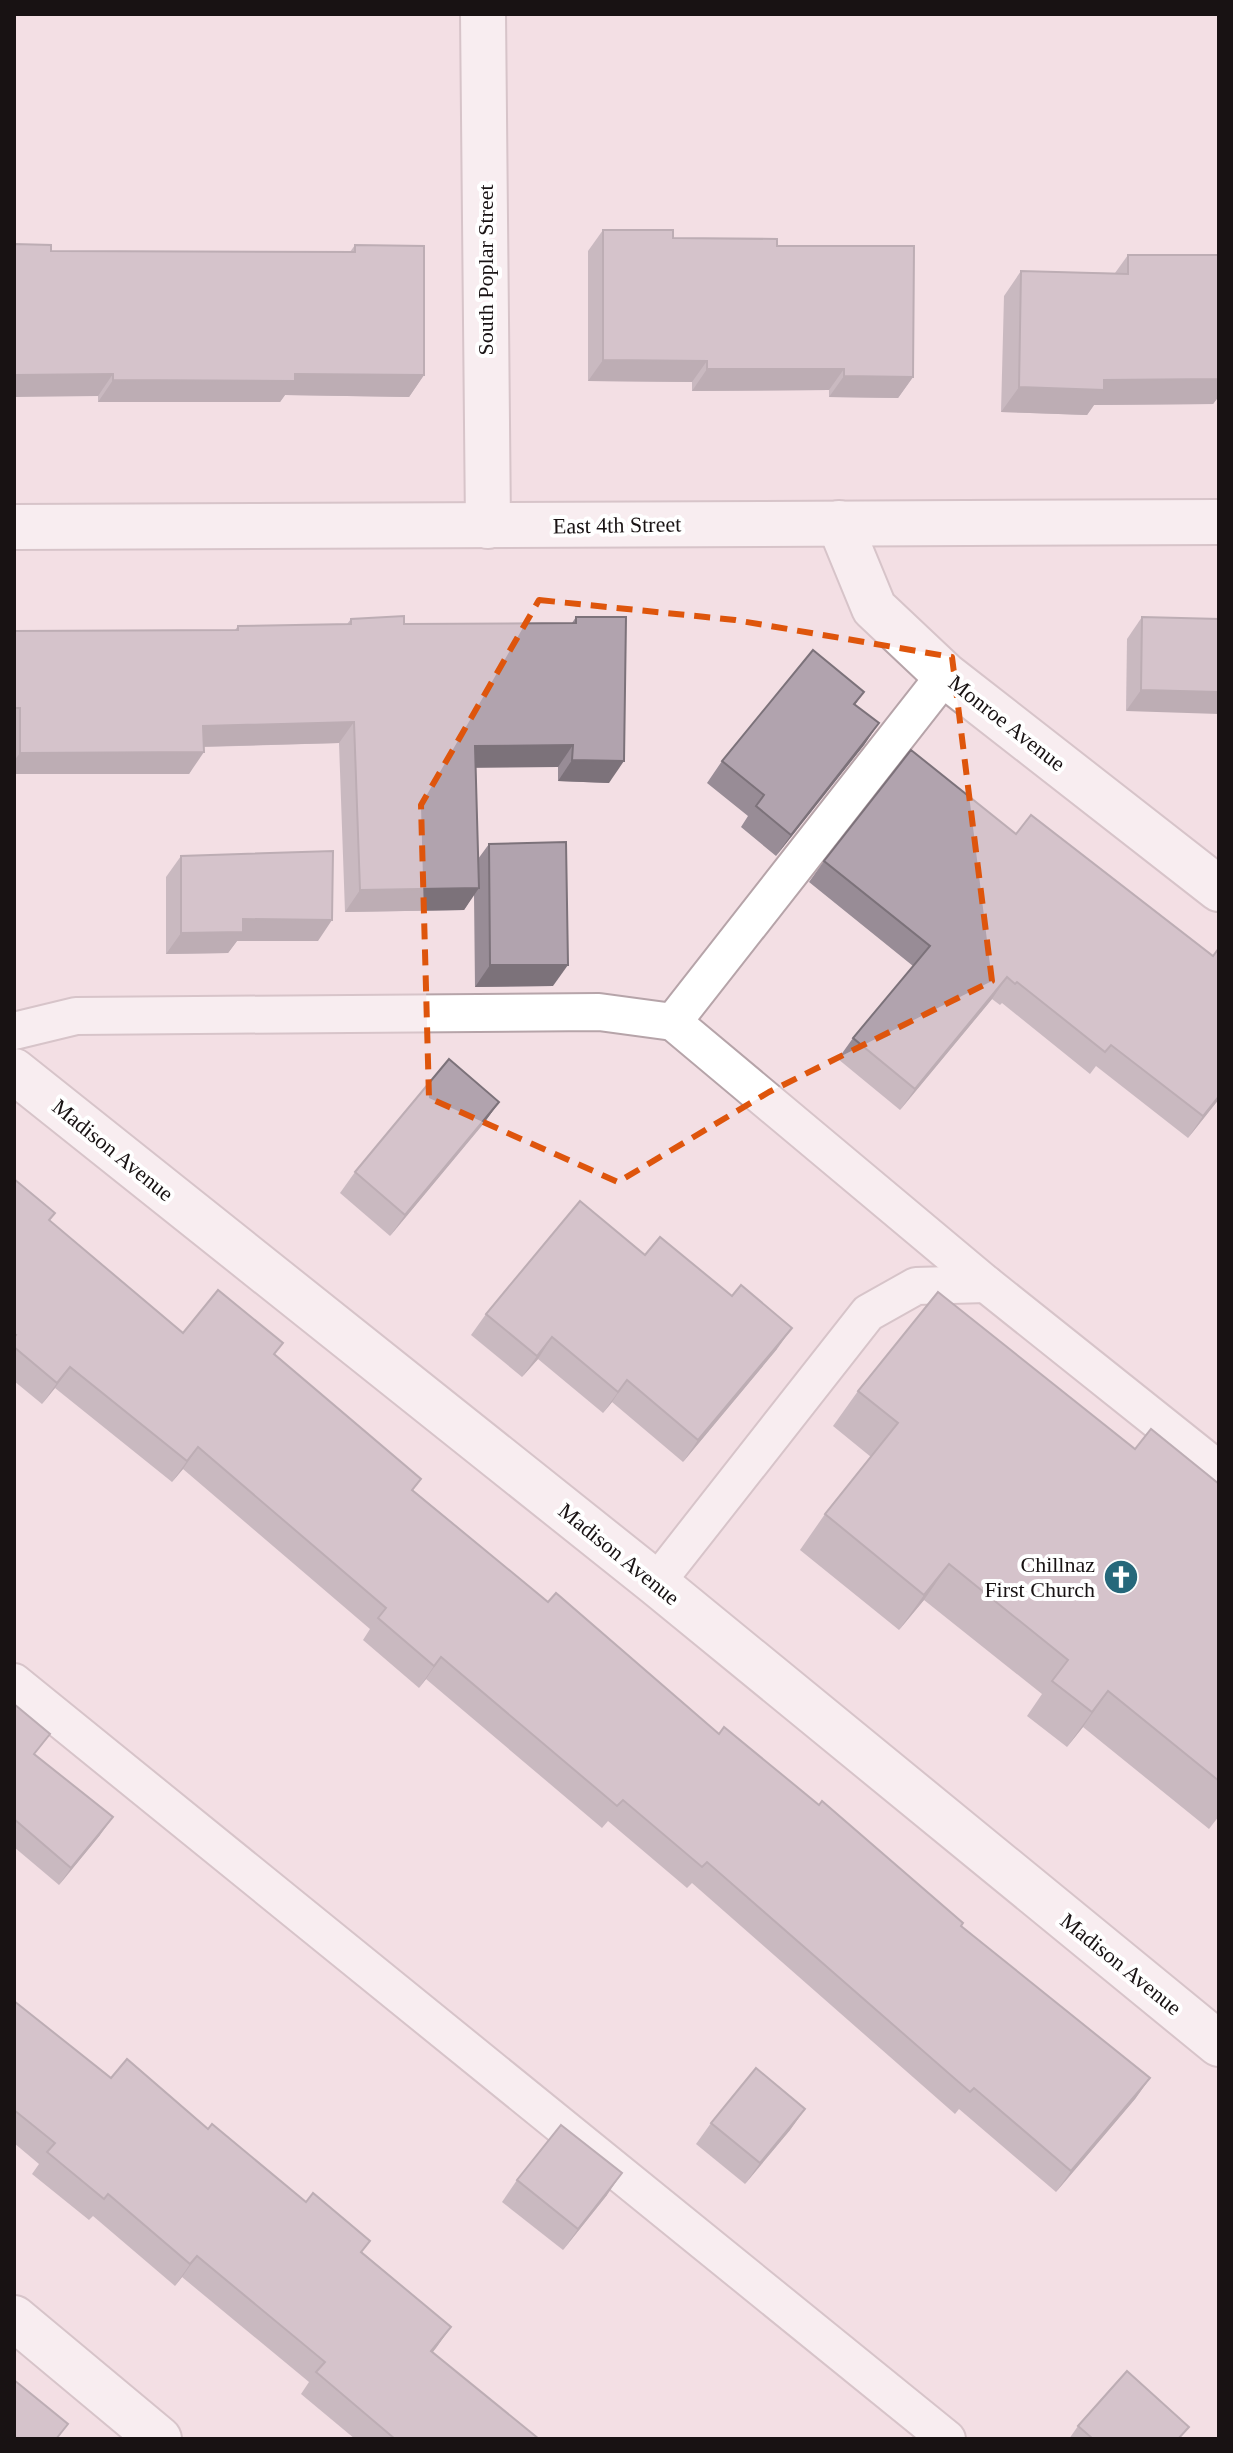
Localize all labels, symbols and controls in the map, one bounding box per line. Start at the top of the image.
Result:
street label: South Poplar Street [473,184,498,356]
street label: East 4th Street [553,511,681,539]
street label: Monroe Avenue [944,670,1070,776]
street label: Madison Avenue [48,1094,178,1206]
street label: Madison Avenue [554,1498,684,1610]
place label: Chillnaz First Church [984,1552,1095,1602]
church icon: Chillnaz First Church [1102,1558,1140,1596]
street label: Madison Avenue [1056,1908,1186,2020]

